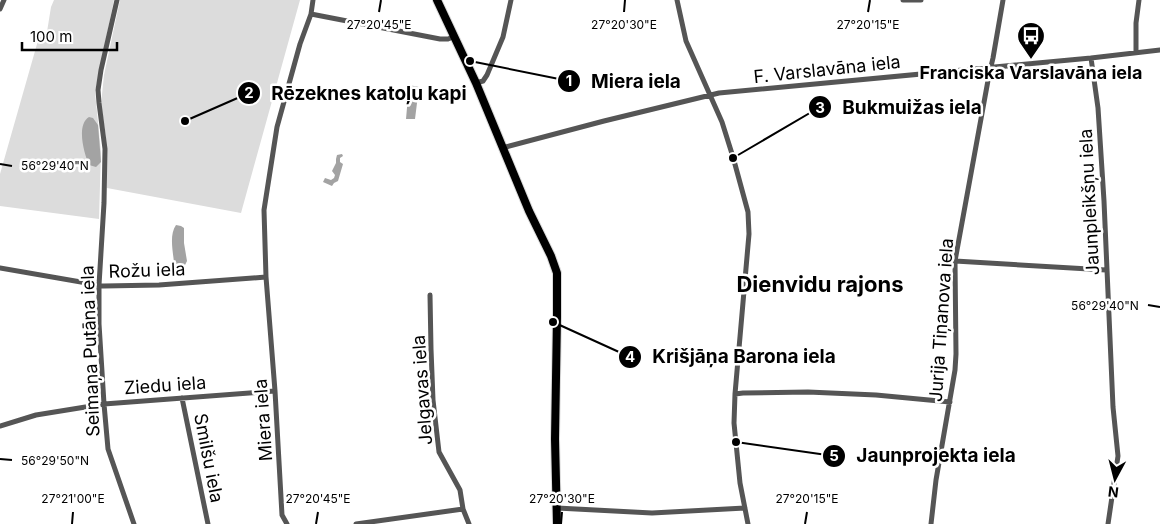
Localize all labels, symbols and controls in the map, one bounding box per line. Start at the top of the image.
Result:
text: 27°20'45"E [346,17,412,32]
text: 27°20'30"E [591,17,657,32]
text: 27°20'15"E [836,17,900,32]
scale bar [22,20,118,52]
bus stop icon: Franciska Varslavāna iela [1016,21,1046,60]
text: 100 m [30,27,72,46]
street label: F. Varslavāna iela [752,51,902,87]
place label: Franciska Varslavāna iela [920,62,1142,83]
callout: Miera iela [556,64,691,98]
text: Miera iela [591,70,681,93]
text: 1 [566,71,572,90]
callout: Rēzeknes katoļu kapi [236,76,477,110]
text: Rēzeknes katoļu kapi [271,82,467,105]
text: 2 [244,83,254,102]
callout: Bukmuižas iela [807,90,992,124]
text: Bukmuižas iela [842,96,982,119]
text: 3 [815,98,825,117]
street label: Jaunpleikšņu iela [1075,128,1104,276]
text: 56°29'40"N [21,158,89,173]
street label: Jurija Tiņanova iela [925,237,958,403]
street label: Rožu iela [108,258,186,282]
street label: Seimaņa Putāna iela [77,265,104,437]
district label: Dienvidu rajons [736,271,904,297]
text: 56°29'40"N [1071,298,1139,313]
street label: Jelgavas iela [408,334,436,446]
callout: Krišjāņa Barona iela [617,340,846,374]
text: Krišjāņa Barona iela [652,345,836,368]
text: 4 [625,347,635,366]
street label: Ziedu iela [123,372,207,398]
street label: Miera iela [250,378,276,462]
street label: Smilšu iela [190,412,228,504]
callout: Jaunprojekta iela [821,439,1026,473]
text: Jaunprojekta iela [856,444,1016,467]
text: 5 [829,446,839,465]
text: 56°29'50"N [21,453,89,468]
north arrow [1090,454,1140,504]
text: N [1107,483,1120,501]
text: 27°21'00"E [41,491,105,506]
text: 27°20'45"E [285,491,351,506]
text: 27°20'30"E [529,491,595,506]
text: 27°20'15"E [775,491,839,506]

